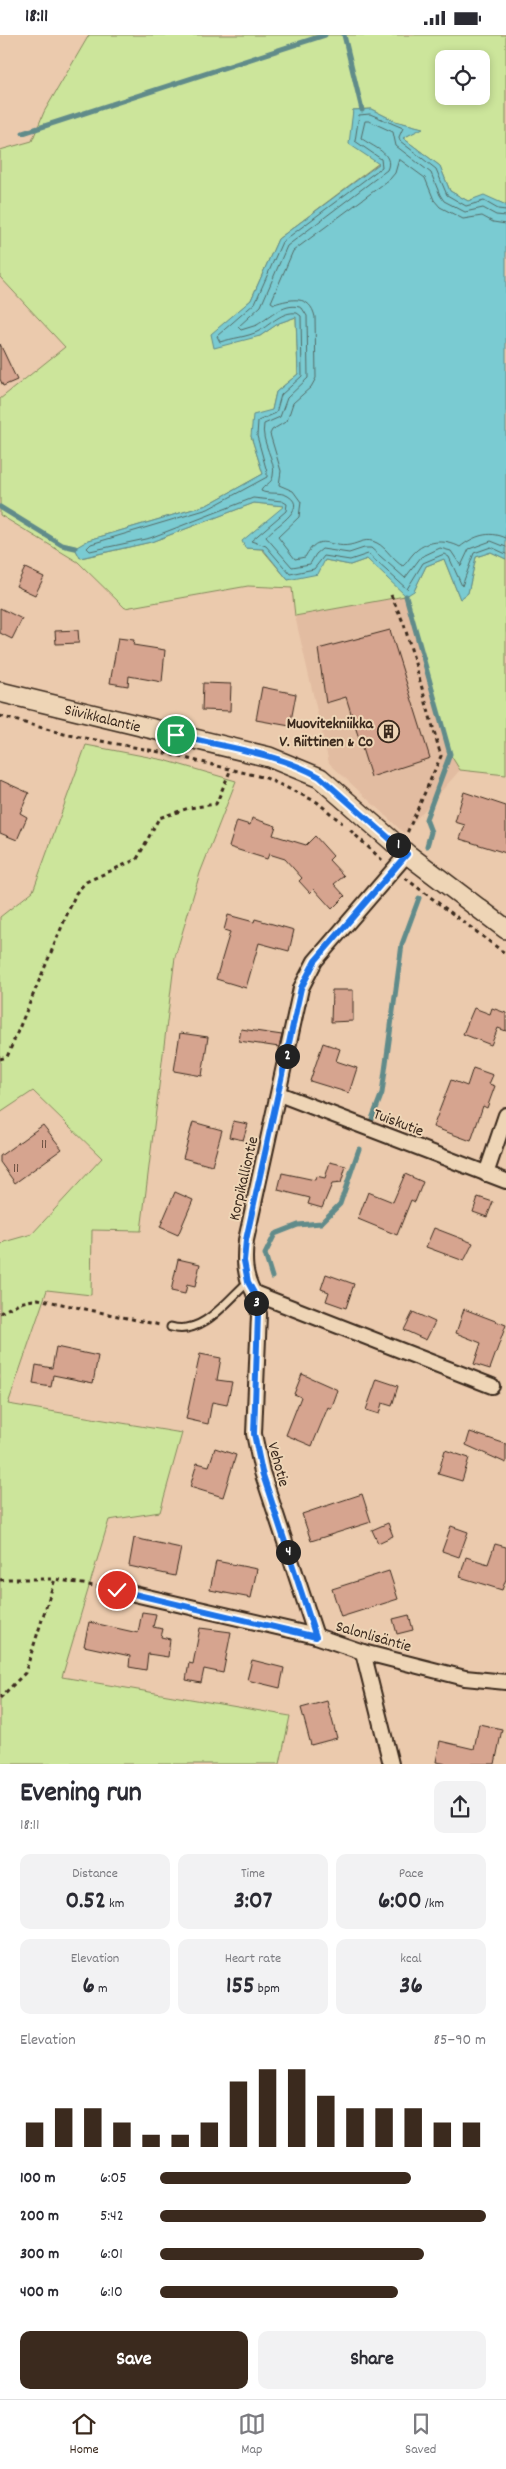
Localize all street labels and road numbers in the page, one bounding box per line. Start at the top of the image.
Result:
street label: Siivikkalantie [62,699,143,740]
street label: Tuiskutie [370,1103,427,1143]
street label: Korpikalliontie [224,1134,265,1223]
street label: Vehotie [261,1440,295,1489]
street label: Salonlisäntie [333,1616,414,1659]

